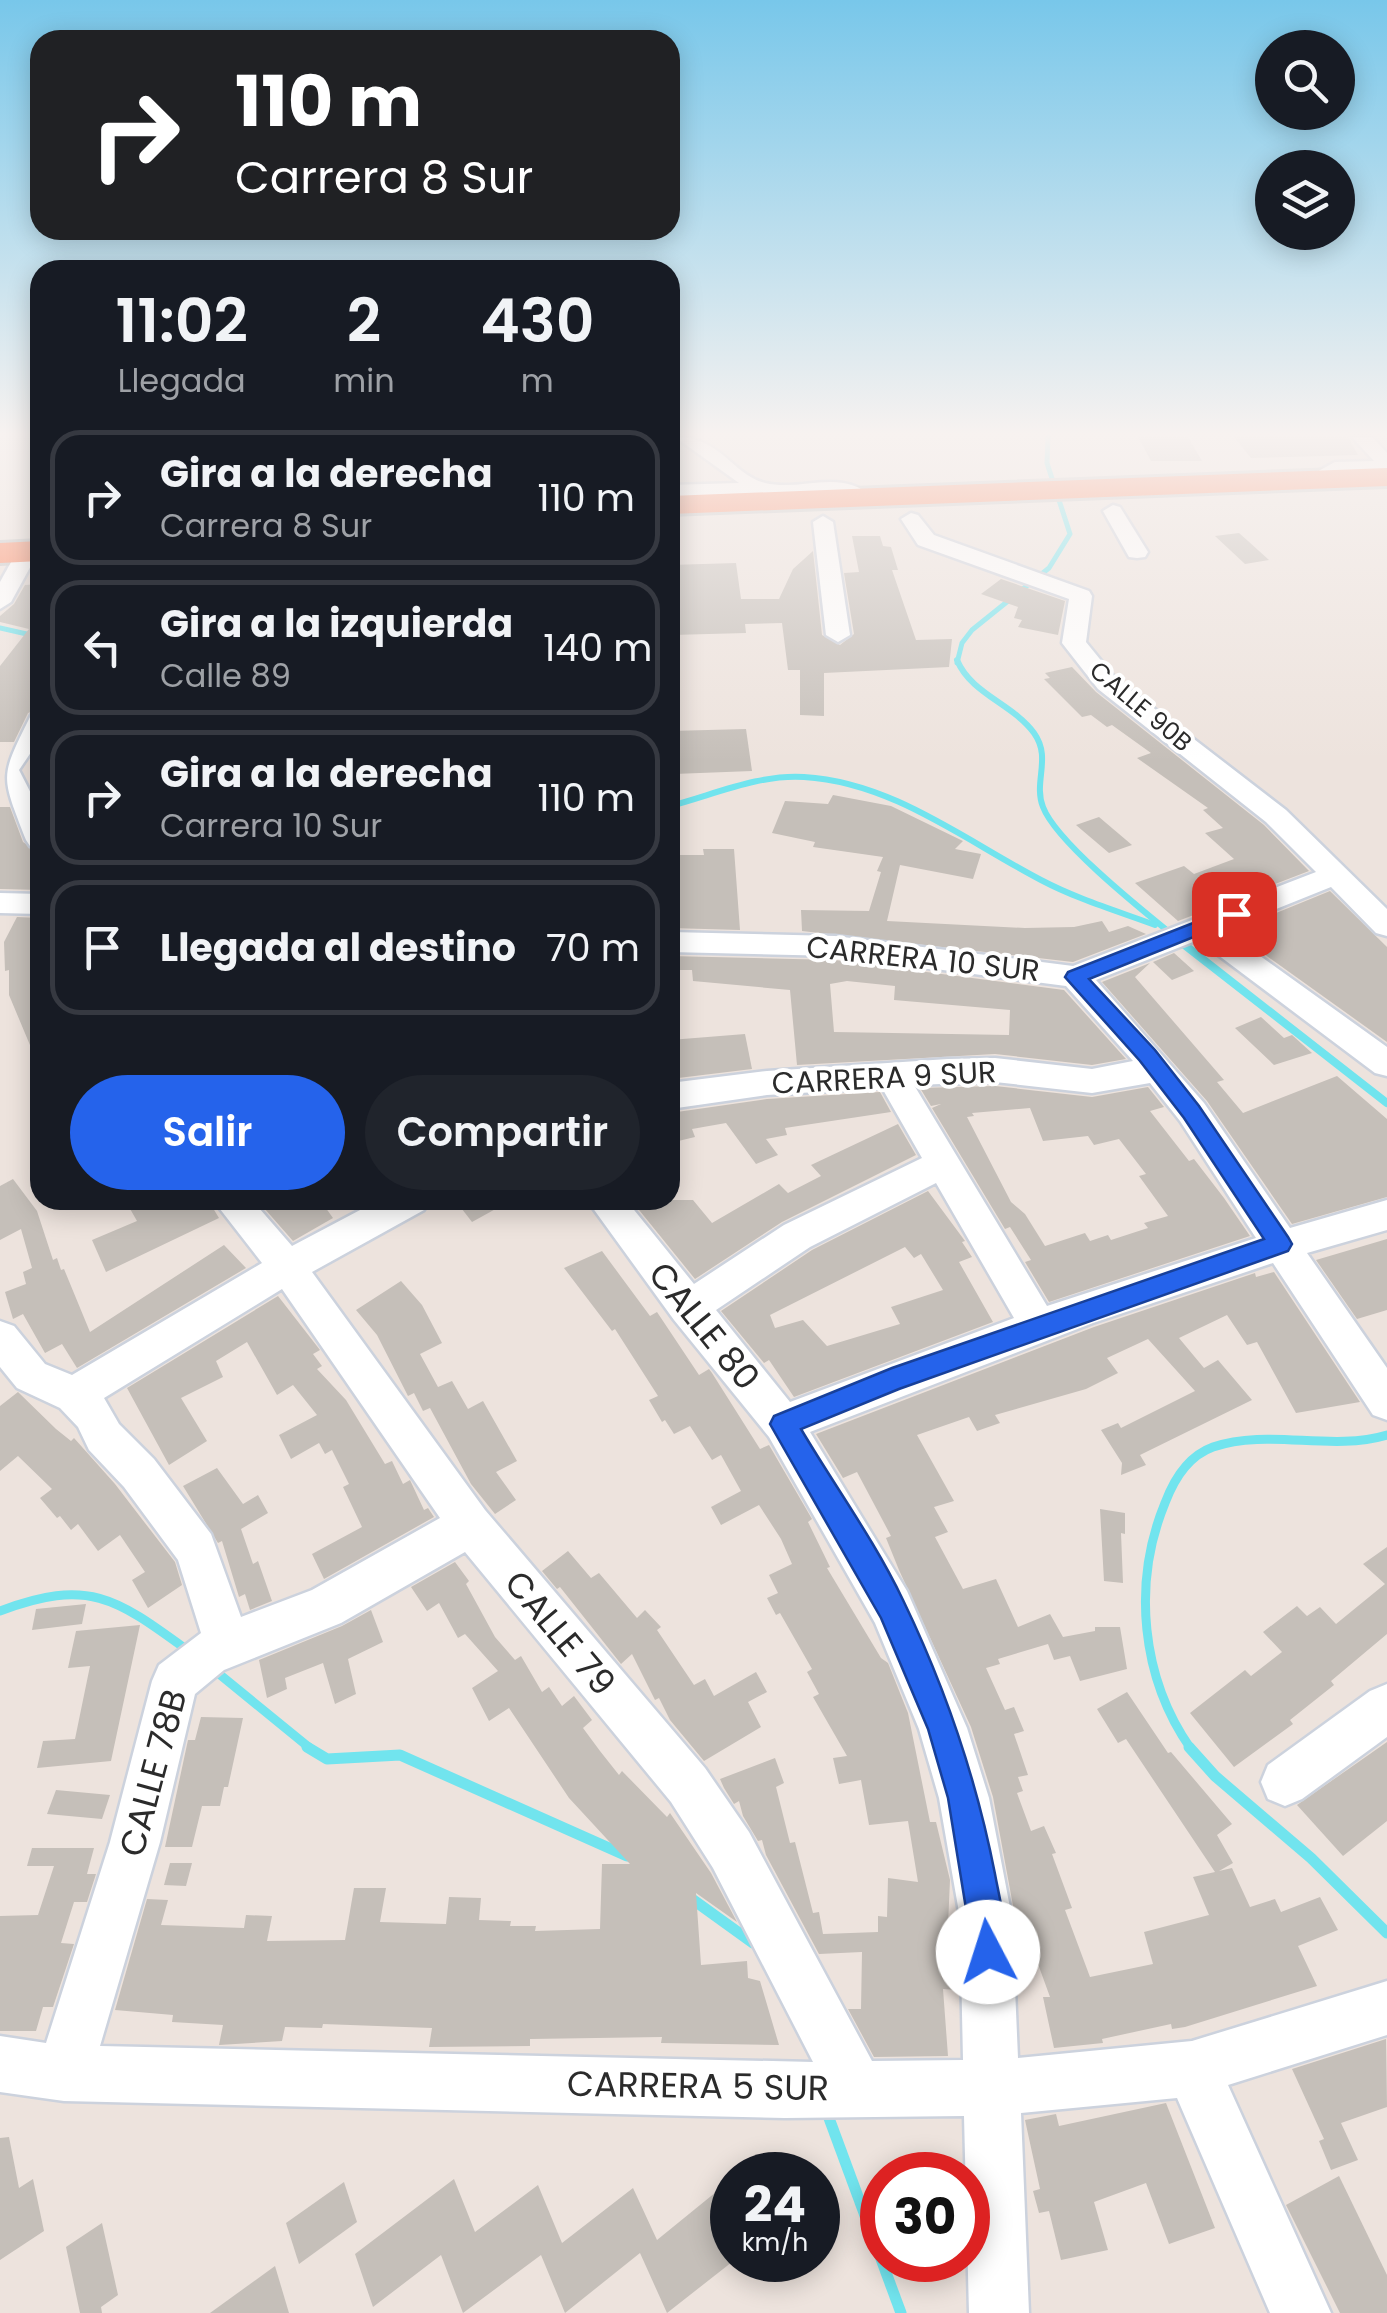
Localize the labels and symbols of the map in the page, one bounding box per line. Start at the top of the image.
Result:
street label: CALLE 90B [1082,653,1199,760]
pin [1192,872,1277,957]
street label: CARRERA 10 SUR [804,925,1042,992]
street label: CARRERA 9 SUR [771,1050,997,1105]
street label: CALLE 80 [637,1251,771,1400]
street label: CALLE 79 [494,1560,627,1706]
street label: CALLE 78B [107,1684,198,1862]
position arrow [936,1900,1040,2004]
street label: CARRERA 5 SUR [567,2059,829,2112]
speed limit sign: 30 [860,2152,990,2282]

